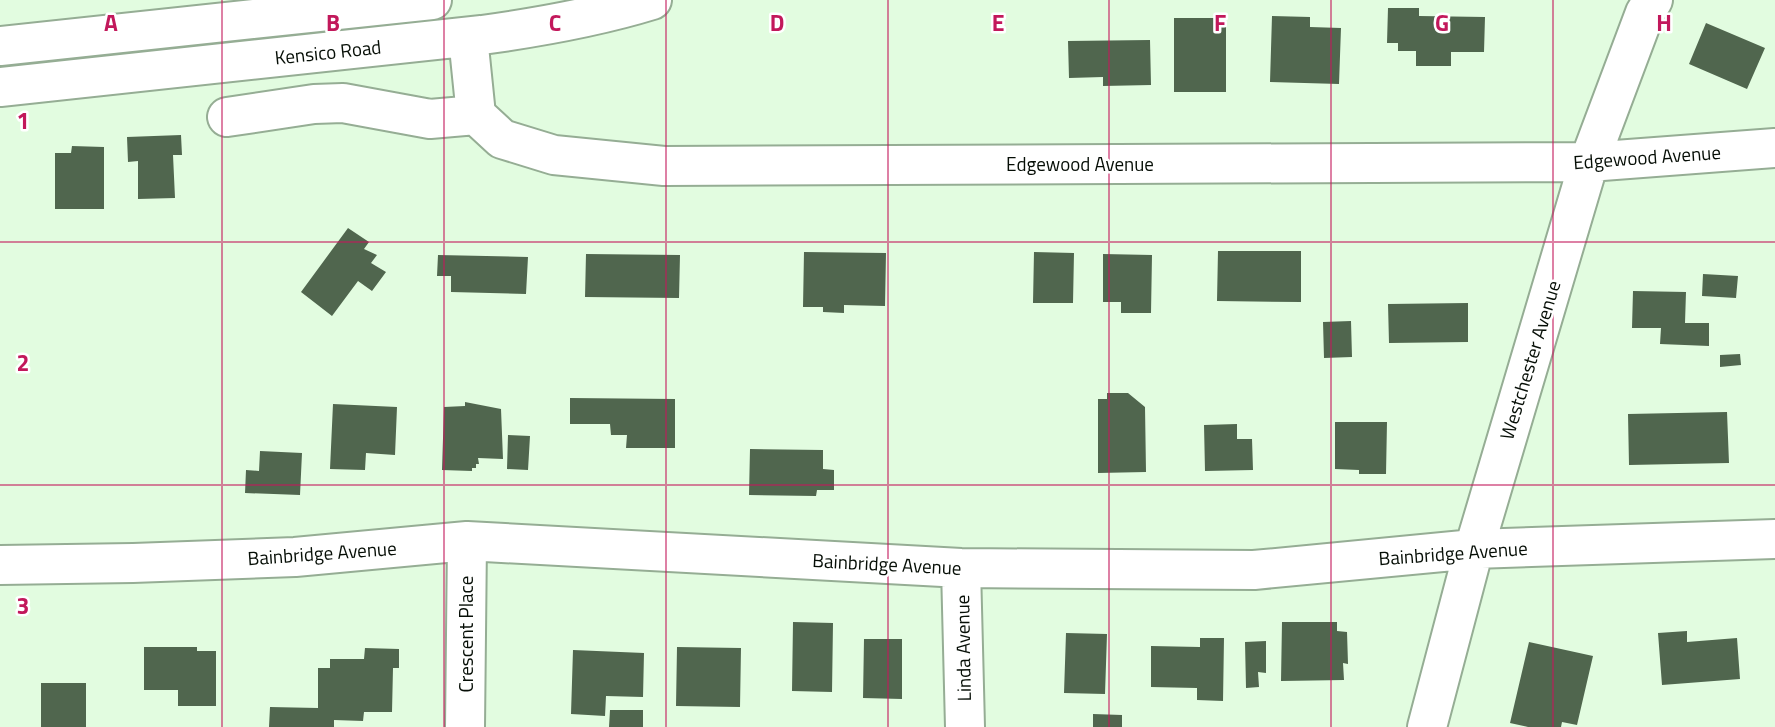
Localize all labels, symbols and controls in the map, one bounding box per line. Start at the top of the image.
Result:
text: A [104,5,118,40]
text: B [326,5,340,40]
text: C [549,5,561,40]
text: D [770,5,784,40]
text: E [992,5,1004,40]
text: F [1214,5,1226,40]
text: G [1435,5,1449,40]
text: H [1656,5,1672,40]
street label: Kensico Road [273,31,383,72]
text: 1 [17,103,29,138]
street label: Edgewood Avenue [1572,137,1722,176]
street label: Edgewood Avenue [1006,149,1154,178]
street label: Westchester Avenue [1492,277,1567,443]
text: 2 [17,345,29,380]
street label: Bainbridge Avenue [246,533,397,572]
street label: Bainbridge Avenue [1377,533,1528,572]
street label: Bainbridge Avenue [812,545,962,582]
street label: Crescent Place [451,576,480,692]
text: 3 [17,588,29,623]
street label: Linda Avenue [947,594,978,702]

